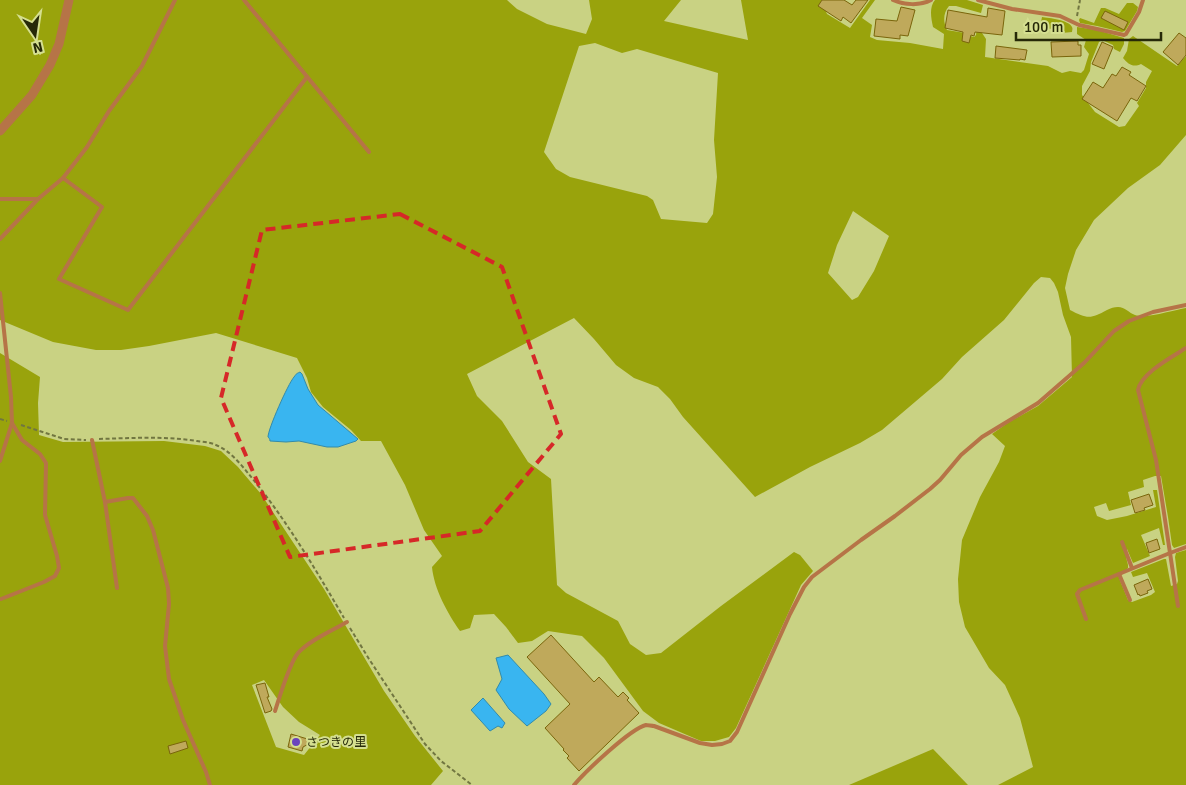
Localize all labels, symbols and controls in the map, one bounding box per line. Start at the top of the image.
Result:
north arrow [10,10,60,60]
scale bar [1016,10,1161,42]
text: 100 m [1024,18,1064,36]
text: N [31,38,44,57]
place label: さつきの里 [306,735,366,750]
marker: さつきの里 [290,736,302,748]

